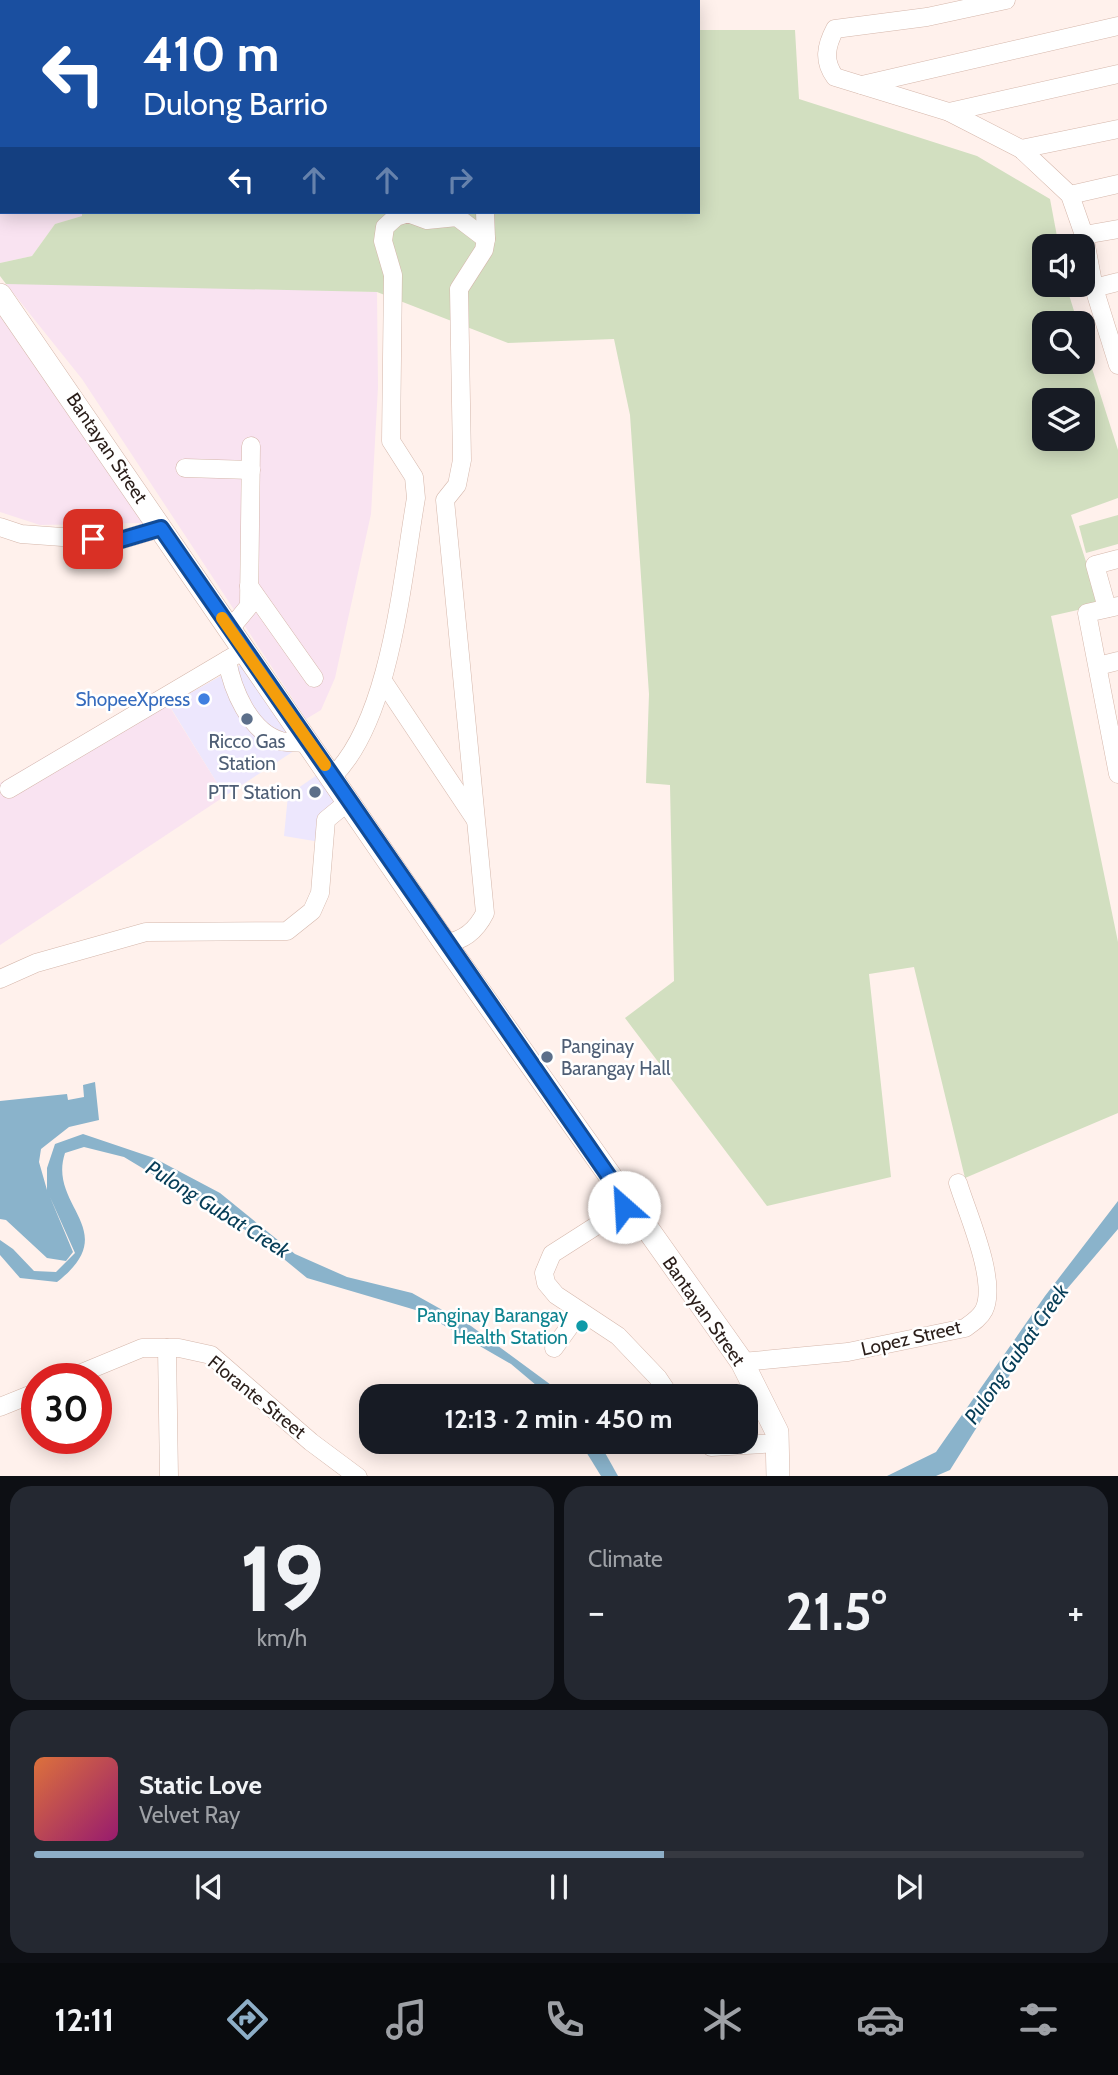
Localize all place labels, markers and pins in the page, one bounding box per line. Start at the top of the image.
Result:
pin [63,509,123,569]
place label: ShopeeXpress [75,688,190,711]
marker: ShopeeXpress [196,691,212,707]
marker: Ricco Gas Station [239,711,255,727]
place label: Ricco Gas Station [209,730,286,775]
place label: PTT Station [208,781,301,804]
marker: PTT Station [307,784,323,800]
place label: Panginay Barangay Hall [561,1035,671,1080]
marker: Panginay Barangay Hall [539,1049,555,1065]
place label: Panginay Barangay Health Station [417,1304,568,1349]
marker: Panginay Barangay Health Station [574,1318,590,1334]

